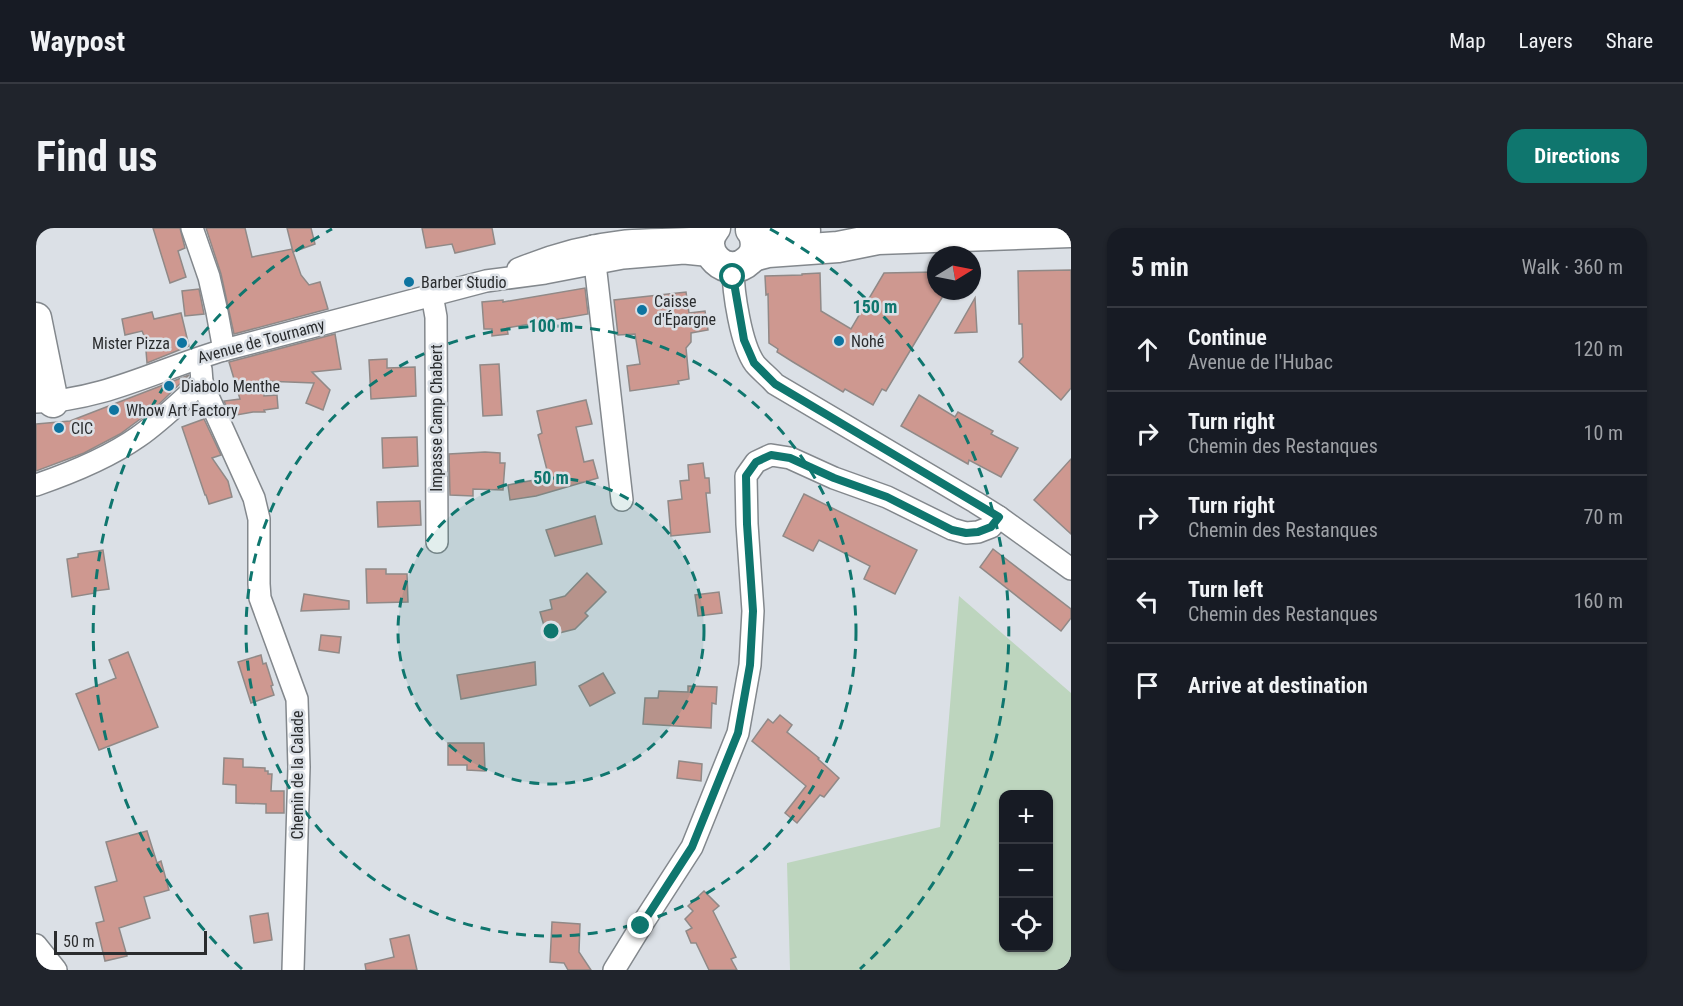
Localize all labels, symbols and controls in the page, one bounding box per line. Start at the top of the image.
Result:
text: Waypost [30,25,125,58]
text: Map [1449,29,1486,53]
text: Layers [1519,29,1573,53]
text: Share [1606,29,1653,53]
button: Directions [1507,129,1647,183]
text: Find us [36,132,157,181]
north arrow [927,246,981,300]
text: 5 min [1131,252,1189,282]
text: Walk · 360 m [1522,255,1623,279]
route start [719,263,745,289]
place label: Barber Studio [421,273,507,292]
marker: Barber Studio [402,275,416,289]
place label: Caisse d'Épargne [654,292,716,329]
text: 150 m [853,296,897,317]
marker: Caisse d'Épargne [635,303,649,317]
street label: Avenue de Tournamy [195,315,327,367]
text: 100 m [529,315,573,336]
text: Continue [1188,325,1267,350]
place label: Nohé [851,332,884,351]
icon: ahead [1131,333,1164,366]
place label: Mister Pizza [92,334,170,353]
marker: Nohé [832,334,846,348]
marker: Mister Pizza [175,336,189,350]
text: 120 m [1574,337,1623,361]
street label: Impasse Camp Chabert [427,344,446,492]
text: Avenue de l'Hubac [1188,350,1333,374]
place label: Diabolo Menthe [181,377,280,396]
marker: Diabolo Menthe [162,379,176,393]
place label: Whow Art Factory [126,401,238,420]
marker: Whow Art Factory [107,403,121,417]
text: Turn right [1188,409,1275,434]
icon: right [1131,417,1164,450]
place label: CIC [71,419,93,438]
marker: CIC [52,421,66,435]
text: 10 m [1584,421,1623,445]
text: Chemin des Restanques [1188,434,1378,458]
text: 50 m [533,467,569,488]
text: Turn right [1188,493,1275,518]
icon: right [1131,501,1164,534]
text: 70 m [1584,505,1623,529]
text: Chemin des Restanques [1188,518,1378,542]
text: Turn left [1188,577,1263,602]
icon: left [1131,585,1164,618]
text: 160 m [1574,589,1623,613]
text: Chemin des Restanques [1188,602,1378,626]
centre of rings [541,621,561,641]
icon: arrive [1131,669,1164,702]
text: Arrive at destination [1188,673,1368,698]
street label: Chemin de la Calade [288,710,307,840]
map controls [999,790,1053,952]
button: + [999,790,1053,844]
button: − [999,844,1053,898]
button: locate [999,898,1053,952]
route end [627,912,653,938]
scale bar [54,928,207,956]
text: 50 m [63,932,95,951]

